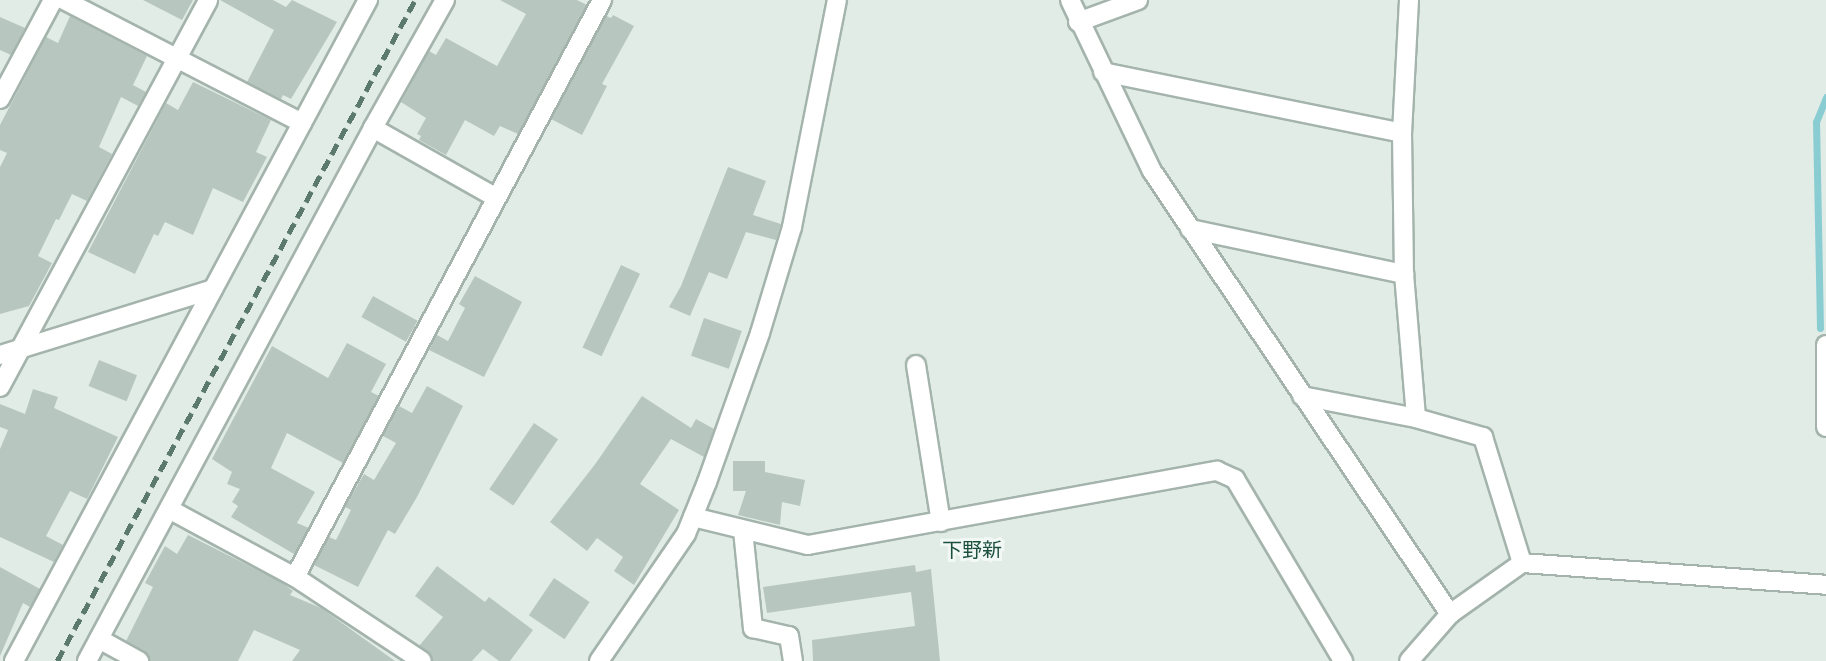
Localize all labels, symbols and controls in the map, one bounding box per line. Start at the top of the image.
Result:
district label: 下野新 [942,537,1002,561]

